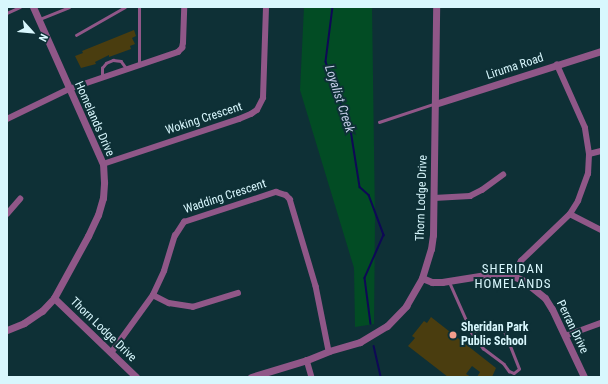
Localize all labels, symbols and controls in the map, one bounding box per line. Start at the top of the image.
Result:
north arrow [12,12,52,52]
text: N [36,32,50,44]
street label: Liruma Road [484,51,546,83]
water label: Loyalist Creek [321,63,357,135]
street label: Homelands Drive [71,79,117,159]
street label: Woking Crescent [164,100,244,138]
street label: Thorn Lodge Drive [413,155,431,241]
street label: Wadding Crescent [182,177,268,217]
district label: SHERIDAN HOMELANDS [474,262,552,293]
street label: Thorn Lodge Drive [67,295,139,365]
street label: Perran Drive [553,298,591,356]
place label: Sheridan Park Public School [461,321,529,349]
marker: Sheridan Park Public School [448,330,458,340]

